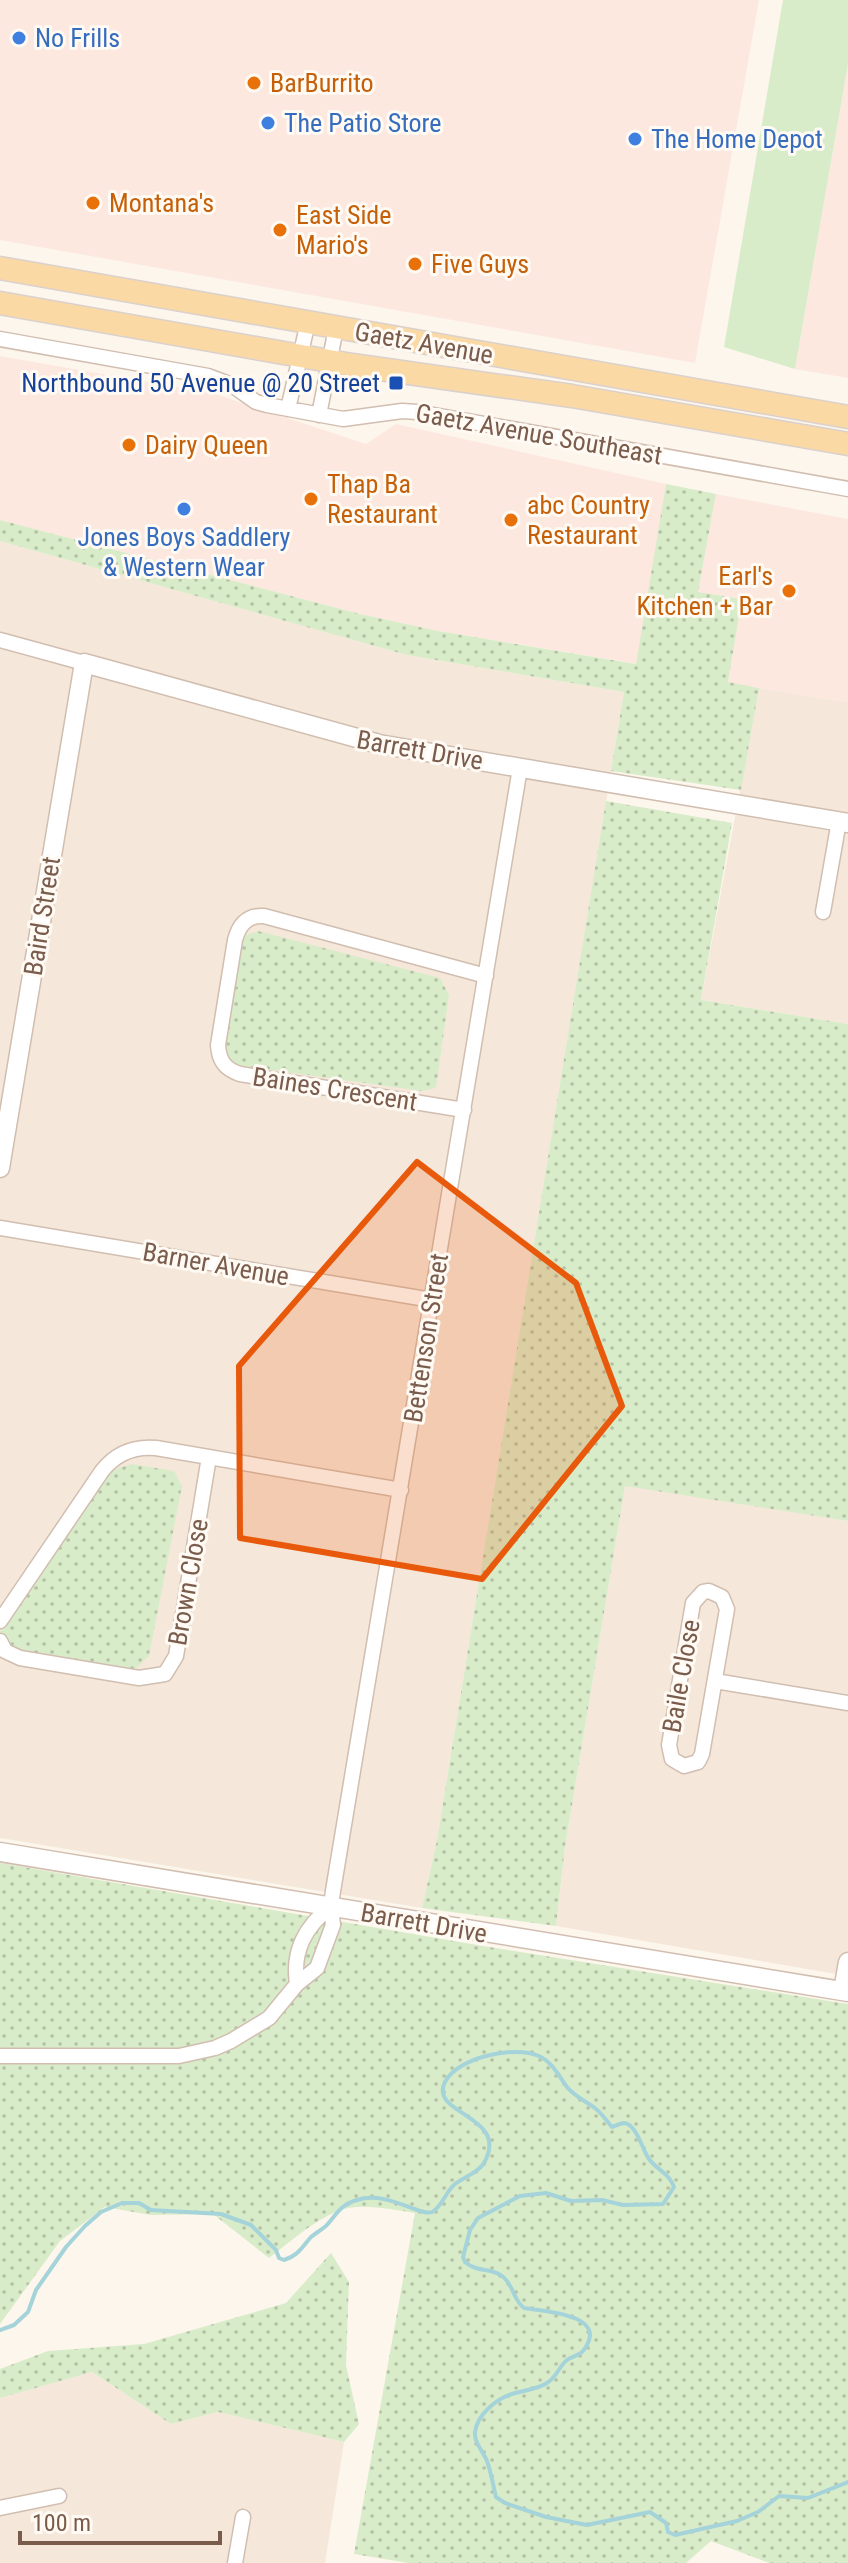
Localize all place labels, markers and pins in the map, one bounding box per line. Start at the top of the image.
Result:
place label: No Frills [35,23,120,53]
marker: No Frills [10,29,28,47]
place label: BarBurrito [270,68,374,98]
marker: BarBurrito [245,74,263,92]
place label: The Patio Store [284,108,442,138]
marker: The Patio Store [259,114,277,132]
place label: The Home Depot [651,124,823,154]
marker: The Home Depot [626,130,644,148]
place label: Montana's [109,188,214,218]
marker: Montana's [84,194,102,212]
place label: East Side Mario's [296,200,391,260]
marker: East Side Mario's [271,221,289,239]
place label: Five Guys [431,249,529,279]
marker: Five Guys [406,255,424,273]
place label: Northbound 50 Avenue @ 20 Street [21,368,380,398]
marker: Northbound 50 Avenue @ 20 Street [387,374,405,392]
place label: Dairy Queen [145,430,268,460]
marker: Dairy Queen [120,436,138,454]
place label: Thap Ba Restaurant [327,469,438,529]
marker: Thap Ba Restaurant [302,490,320,508]
place label: abc Country Restaurant [527,490,650,550]
marker: Jones Boys Saddlery & Western Wear [175,500,193,518]
marker: abc Country Restaurant [502,511,520,529]
place label: Jones Boys Saddlery & Western Wear [78,522,291,582]
place label: Earl's Kitchen + Bar [636,561,773,621]
marker: Earl's Kitchen + Bar [780,582,798,600]

